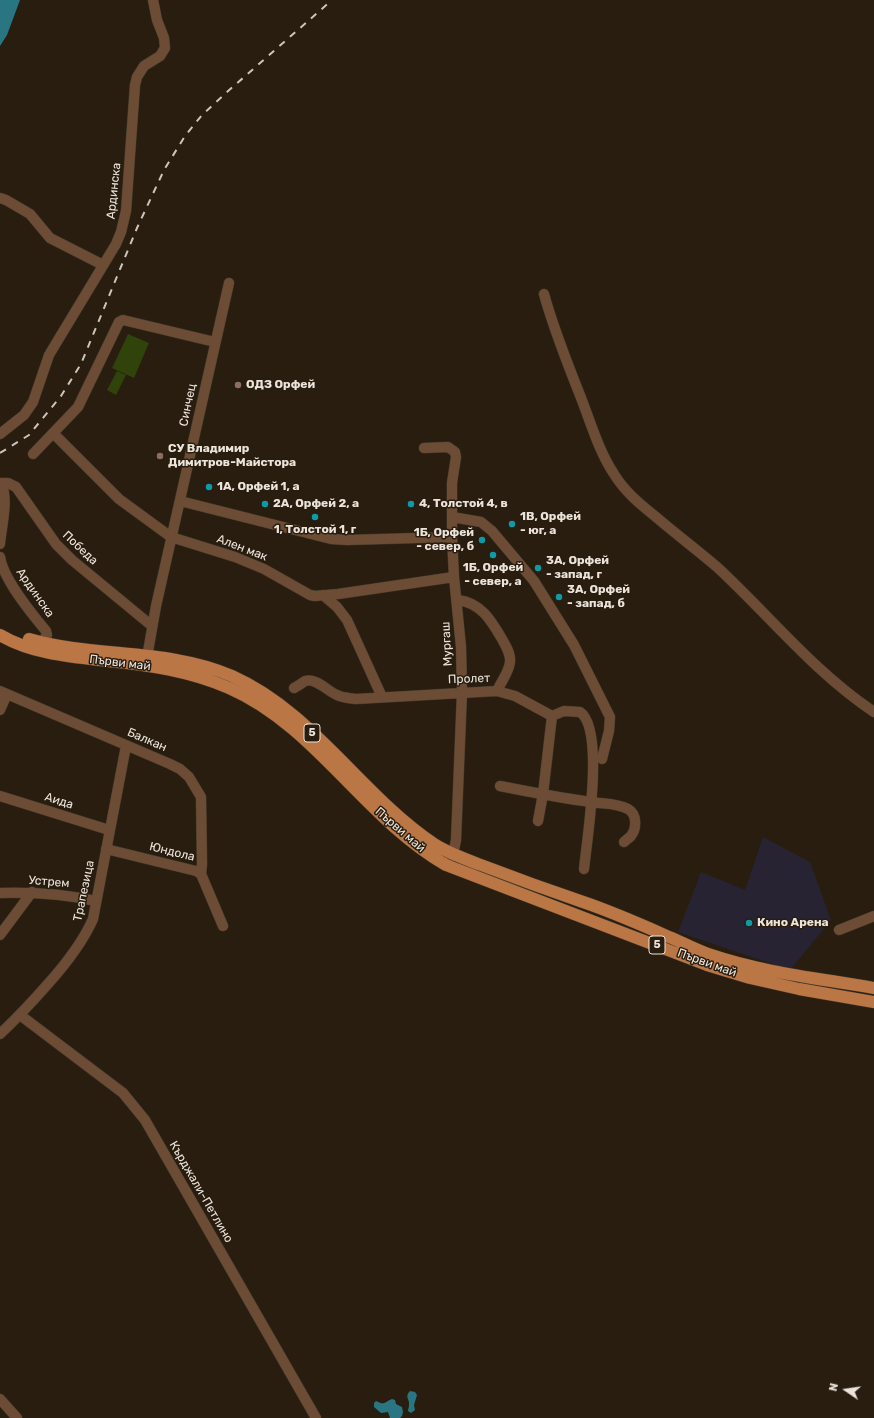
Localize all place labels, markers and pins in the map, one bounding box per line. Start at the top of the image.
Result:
place label: ОДЗ Орфей [246,378,315,392]
marker: ОДЗ Орфей [233,380,243,390]
place label: СУ Владимир Димитров-Майстора [168,442,296,470]
marker: СУ Владимир Димитров-Майстора [155,451,165,461]
place label: 1А, Орфей 1, а [217,480,300,494]
marker: 1А, Орфей 1, а [204,482,214,492]
place label: 2А, Орфей 2, а [273,497,359,511]
place label: 4, Толстой 4, в [419,497,508,511]
marker: 2А, Орфей 2, а [260,499,270,509]
marker: 4, Толстой 4, в [406,499,416,509]
place label: 1В, Орфей - юг, а [520,510,581,538]
marker: 1, Толстой 1, г [310,512,320,522]
marker: 1В, Орфей - юг, а [507,519,517,529]
place label: 1, Толстой 1, г [274,523,356,537]
place label: 1Б, Орфей - север, б [414,526,474,554]
marker: 1Б, Орфей - север, б [477,535,487,545]
marker: 1Б, Орфей - север, а [488,550,498,560]
place label: 3А, Орфей - запад, г [546,554,609,582]
place label: 1Б, Орфей - север, а [463,561,523,589]
marker: 3А, Орфей - запад, г [533,563,543,573]
place label: 3А, Орфей - запад, б [567,583,630,611]
marker: 3А, Орфей - запад, б [554,592,564,602]
place label: Кино Арена [757,916,829,930]
marker: Кино Арена [744,918,754,928]

